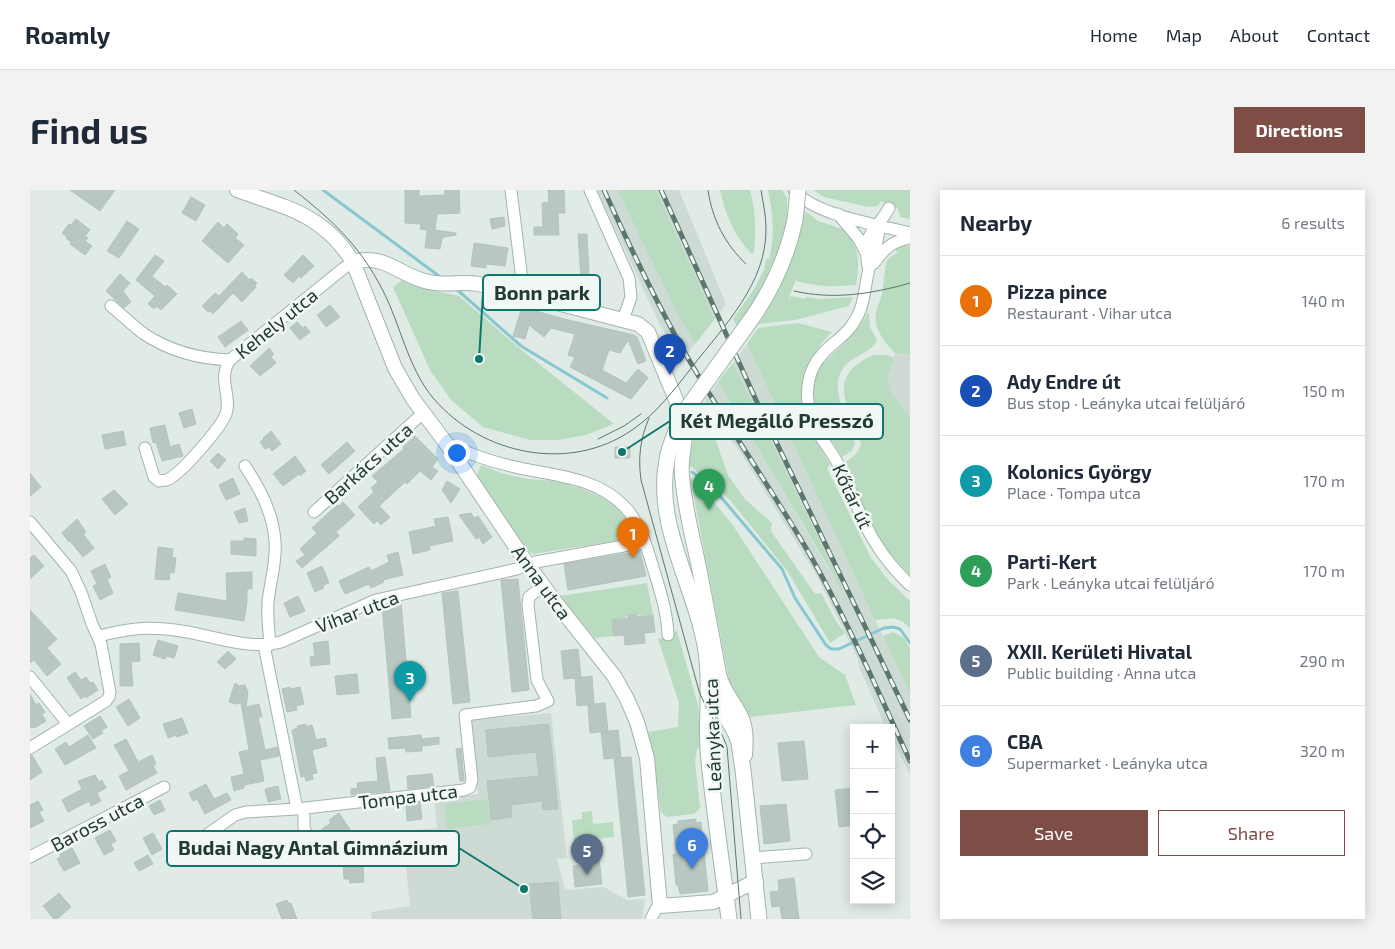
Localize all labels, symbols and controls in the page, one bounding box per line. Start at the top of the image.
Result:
text: Roamly [25,20,110,49]
text: Home [1090,24,1138,46]
text: Map [1166,24,1202,46]
text: About [1230,24,1279,46]
text: Contact [1307,24,1370,46]
button: Directions [1234,107,1365,153]
text: Find us [30,109,148,151]
text: Nearby [960,210,1032,235]
text: 6 results [1281,213,1345,232]
callout: Bonn park [483,275,600,310]
text: Bonn park [494,280,591,304]
text: Pizza pince [1007,280,1107,303]
street label: Kehely utca [230,283,322,363]
text: 1 [973,291,979,310]
text: 140 m [1302,291,1345,310]
text: Restaurant · Vihar utca [1007,303,1172,322]
pin: 2 [654,334,686,375]
text: Ady Endre út [1007,370,1121,393]
text: 2 [971,381,981,400]
text: 150 m [1303,381,1345,400]
text: Bus stop · Leányka utcai felüljáró [1007,393,1245,412]
callout: Két Megálló Presszó [670,404,883,439]
text: Két Megálló Presszó [680,408,874,432]
street label: Barkács utca [319,417,417,509]
your location [444,440,470,466]
street label: Kőtár út [828,460,878,532]
text: Kolonics György [1007,460,1152,483]
pin: 4 [693,469,725,510]
text: 3 [971,471,981,490]
text: 170 m [1303,471,1345,490]
text: Place · Tompa utca [1007,483,1141,502]
pin: 1 [617,517,649,558]
street label: Anna utca [507,540,577,624]
text: Parti-Kert [1007,550,1097,573]
text: 4 [971,561,981,580]
text: 170 m [1303,561,1345,580]
text: Park · Leányka utcai felüljáró [1007,573,1215,592]
street label: Vihar utca [312,585,402,637]
text: XXII. Kerületi Hivatal [1007,640,1192,663]
text: 5 [972,651,980,670]
text: 290 m [1300,651,1345,670]
pin: 3 [394,661,426,702]
text: Public building · Anna utca [1007,663,1196,682]
street label: Leányka utca [699,678,725,792]
map controls [850,724,895,904]
button: + [850,724,895,769]
text: CBA [1007,730,1043,753]
text: 6 [971,741,981,760]
text: 320 m [1300,741,1345,760]
text: Supermarket · Leányka utca [1007,753,1208,772]
button: − [850,769,895,814]
street label: Tompa utca [357,779,459,813]
street label: Baross utca [47,788,147,856]
button: Save [960,810,1148,856]
button: Share [1158,810,1345,856]
button: locate [850,814,895,859]
pin: 6 [676,828,708,869]
callout: Budai Nagy Antal Gimnázium [167,831,459,866]
pin: 5 [571,834,603,875]
text: Budai Nagy Antal Gimnázium [178,835,448,860]
button: layers [850,859,895,904]

